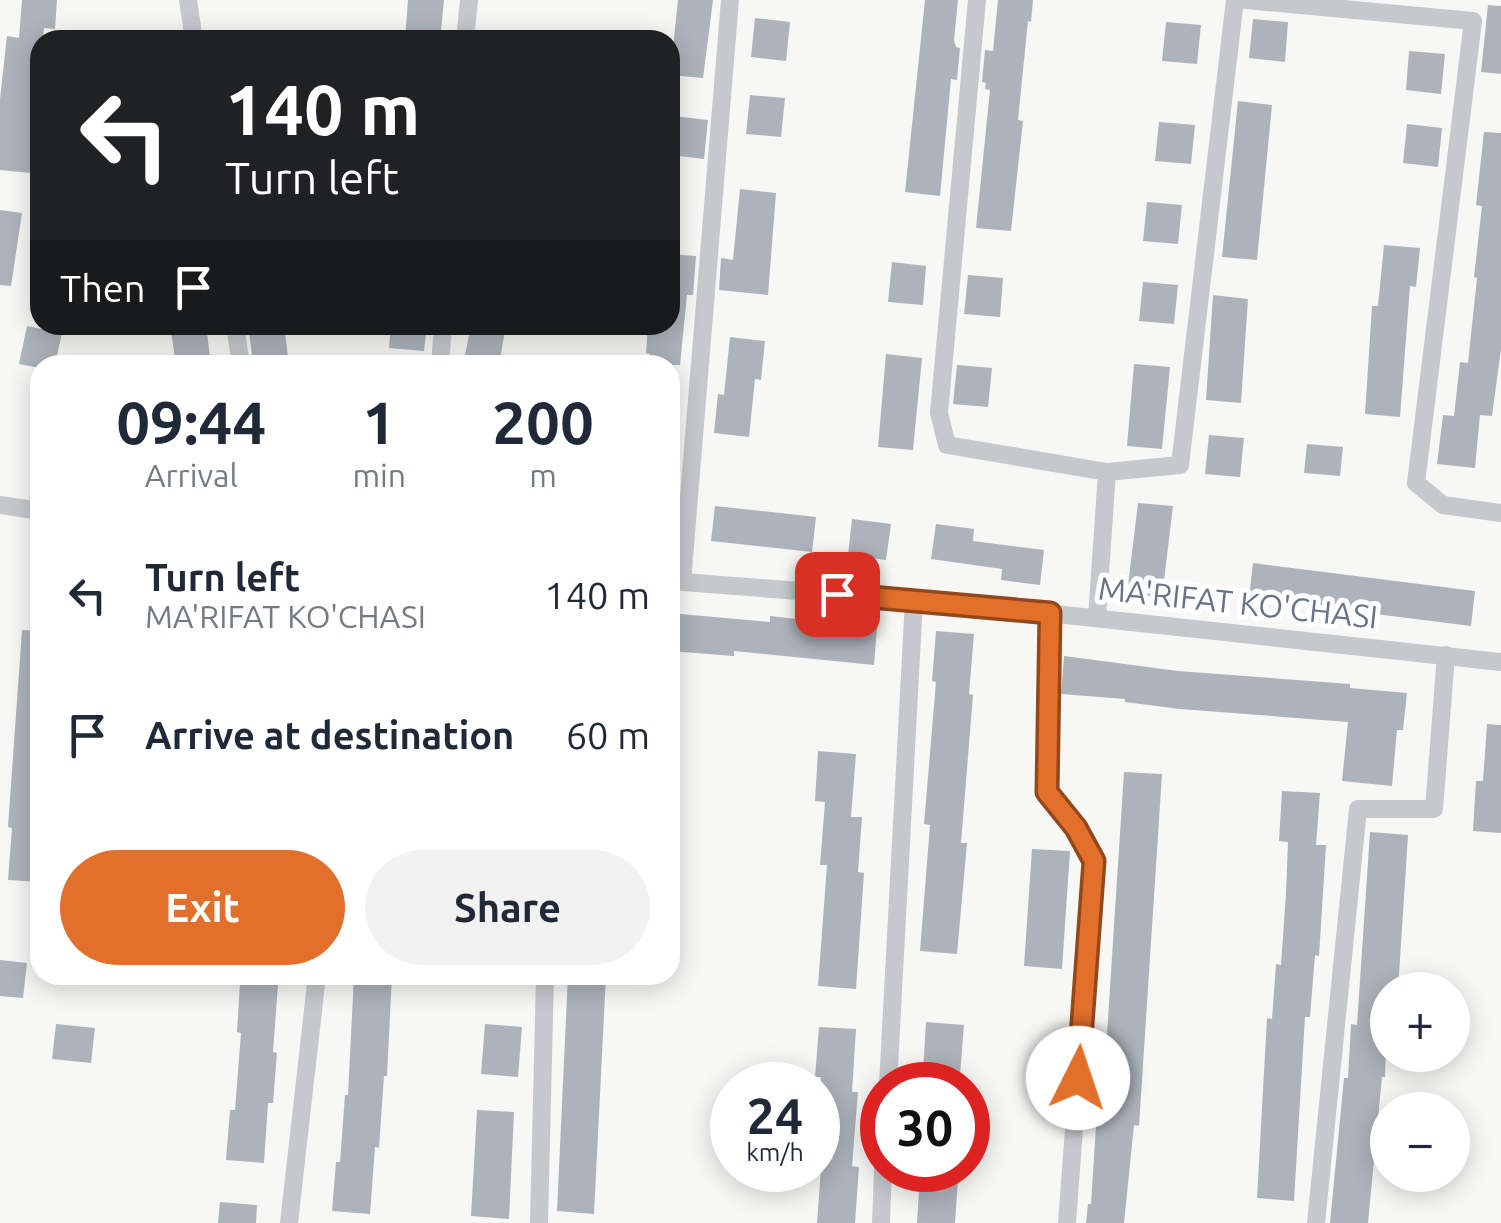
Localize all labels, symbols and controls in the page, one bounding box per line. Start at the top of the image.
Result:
icon: left [60,70,190,200]
text: 140 m [225,70,420,148]
text: Turn left [225,152,399,203]
icon: arrive [166,260,221,315]
text: Then [60,267,146,309]
text: 09:44 [116,388,266,455]
text: 1 [362,388,396,455]
text: 200 [492,388,594,455]
text: Arrival [145,457,238,493]
text: min [352,457,406,493]
text: m [529,457,557,493]
pin [795,552,880,637]
text: Turn left [145,556,300,598]
icon: arrive [810,567,865,622]
icon: left [60,568,115,623]
street label: MA'RIFAT KO'CHASI [1097,569,1380,635]
text: 140 m [544,574,650,616]
text: MA'RIFAT KO'CHASI [145,598,426,634]
icon: arrive [60,708,115,763]
text: Arrive at destination [145,714,514,756]
text: 60 m [566,714,650,756]
button: Exit [60,850,345,965]
button: Share [365,850,650,965]
map controls [1370,972,1470,1192]
button: + [1370,972,1470,1072]
position arrow [1026,1026,1130,1130]
speed limit sign: 30 [860,1062,990,1192]
text: 24 [747,1087,803,1143]
button: − [1370,1092,1470,1192]
text: km/h [746,1138,804,1166]

